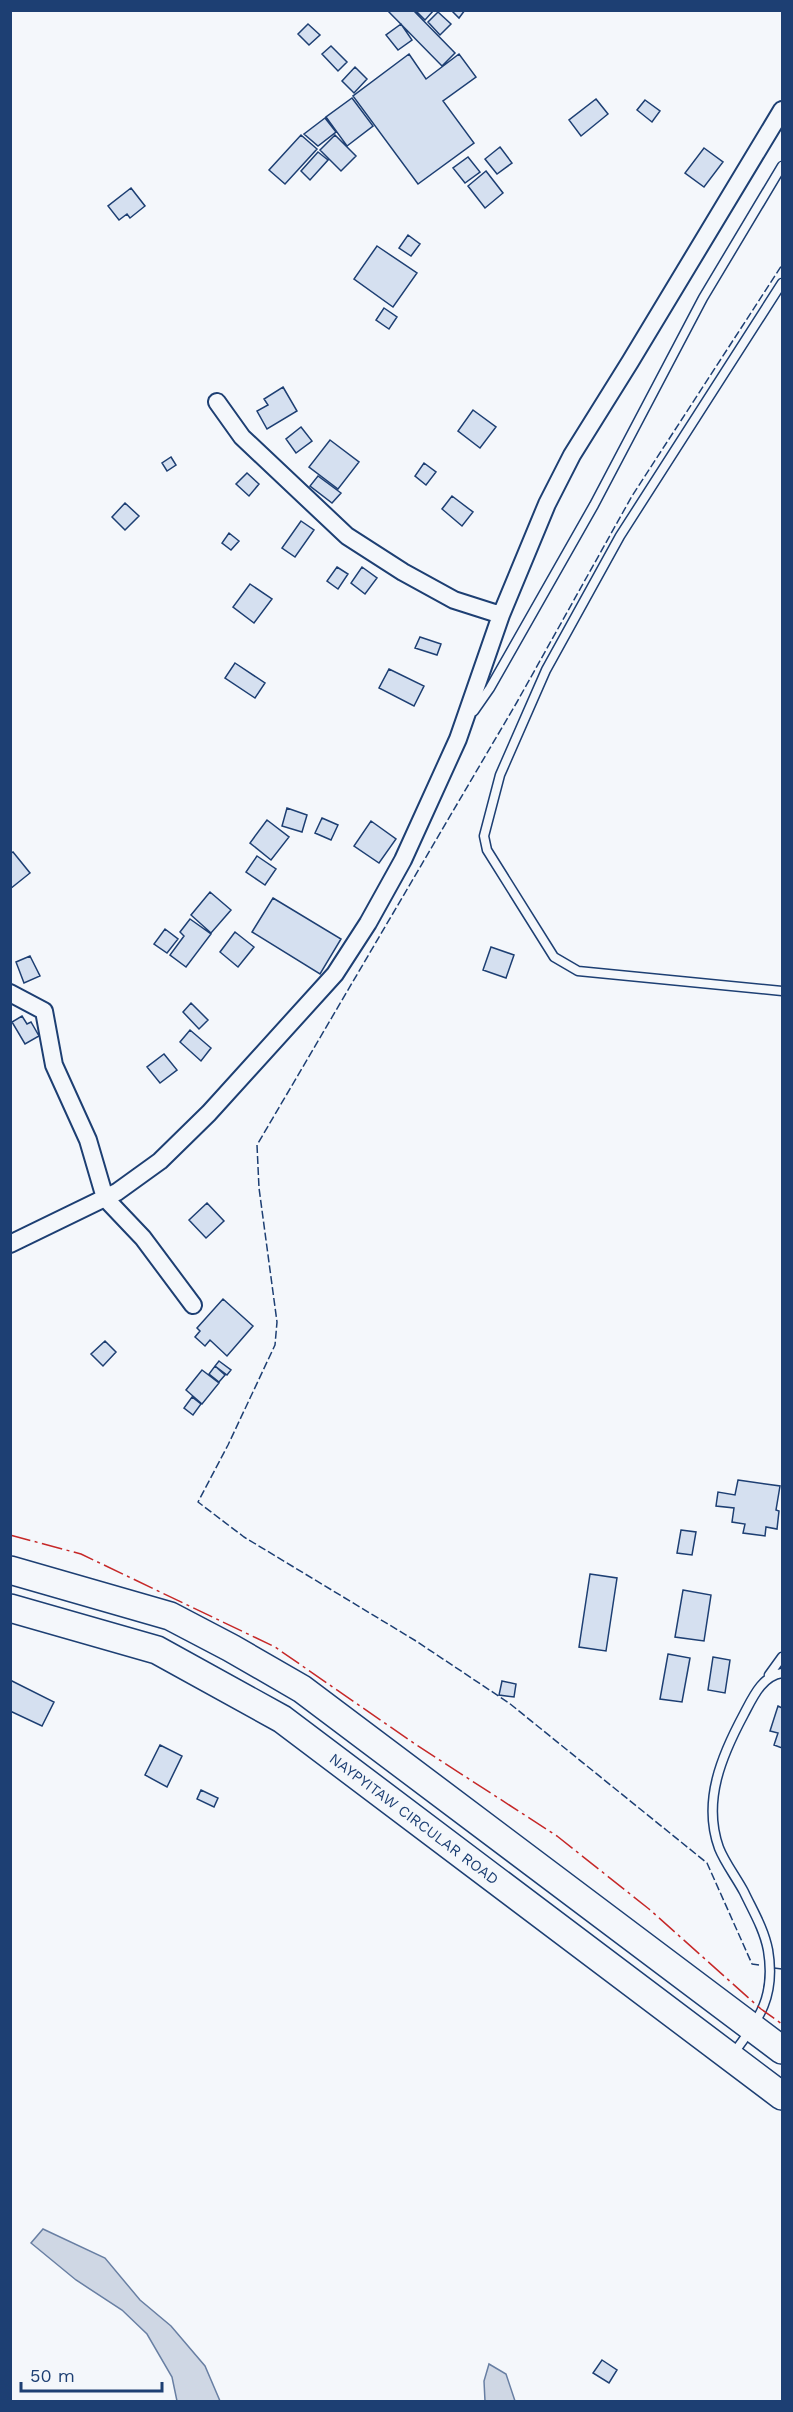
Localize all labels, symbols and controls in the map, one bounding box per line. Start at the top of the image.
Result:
street label: NAYPYITAW CIRCULAR ROAD [326,1750,502,1888]
scale bar [21,2355,162,2393]
text: 50 m [30,2365,75,2386]

